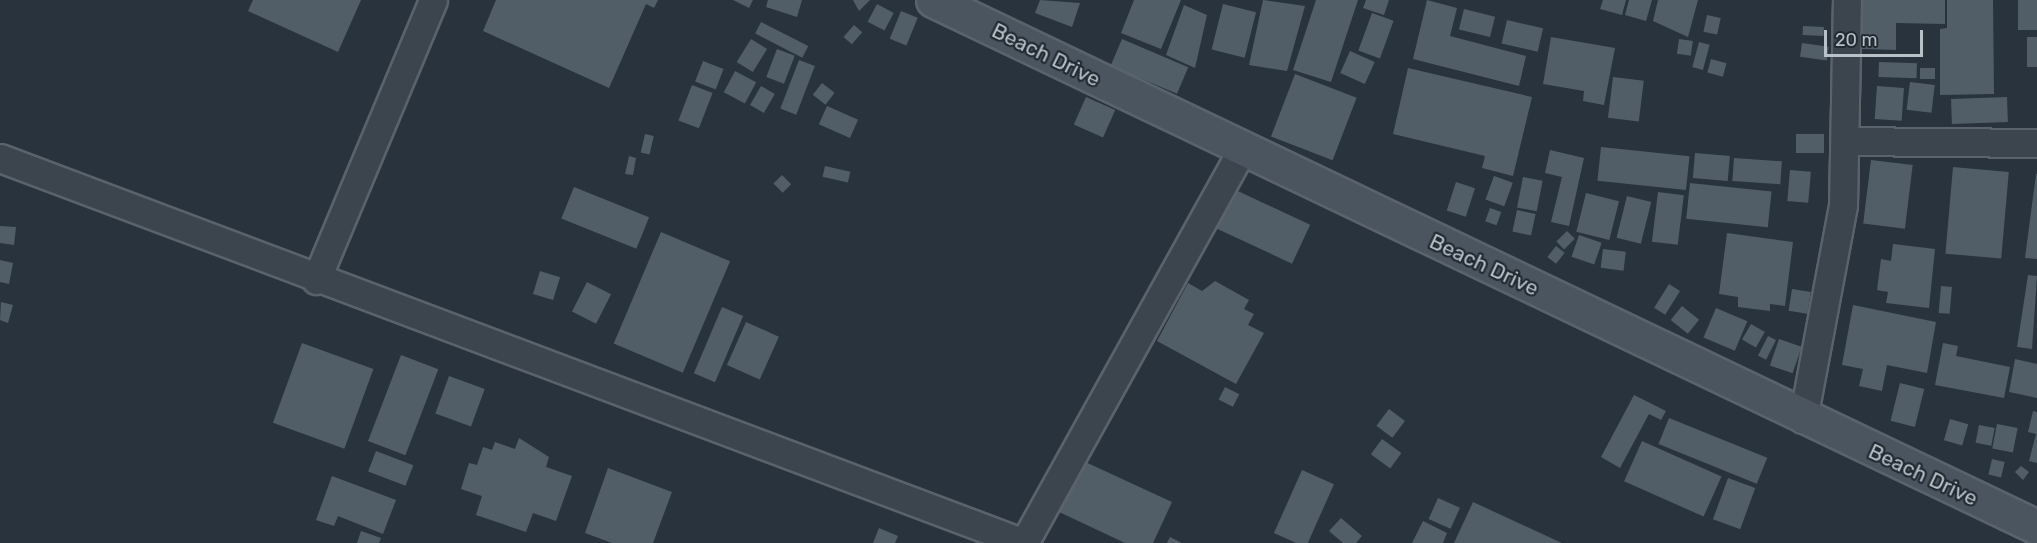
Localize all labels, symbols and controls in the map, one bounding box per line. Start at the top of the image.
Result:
street label: Beach Drive [988,18,1104,92]
scale bar [1827,18,1926,56]
text: 20 m [1835,29,1877,51]
street label: Beach Drive [1425,229,1543,301]
street label: Beach Drive [1864,439,1982,511]

